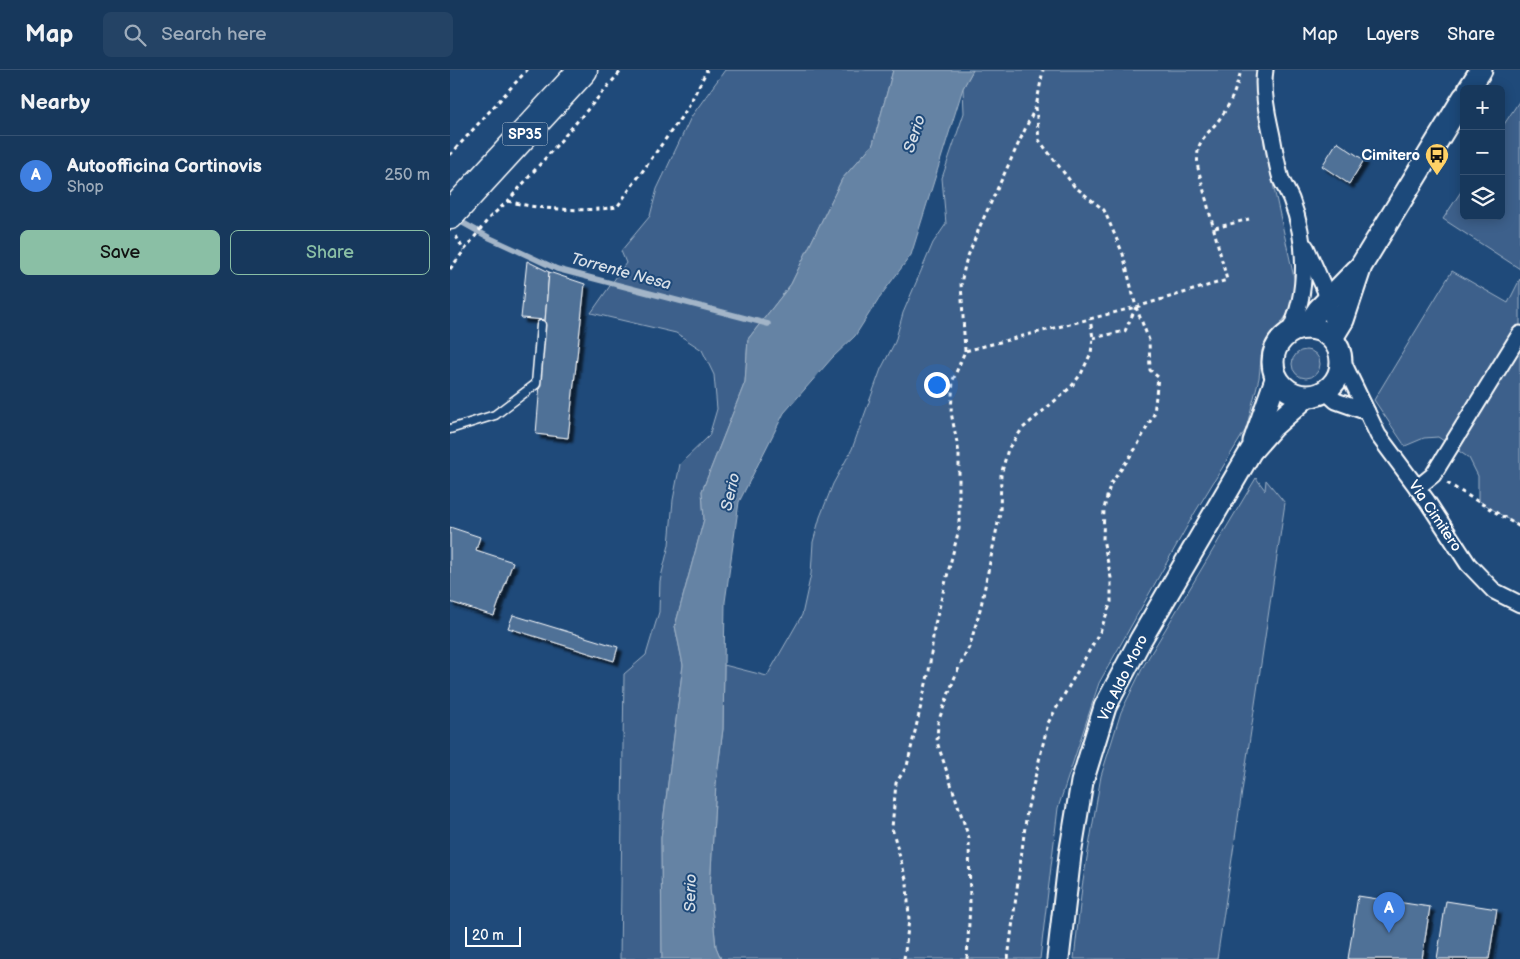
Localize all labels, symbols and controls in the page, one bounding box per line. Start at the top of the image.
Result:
search box [103,12,453,57]
text: Map [25,20,73,49]
icon: search [121,21,149,49]
text: Search here [161,23,267,46]
text: Map [1302,24,1338,45]
text: Layers [1366,24,1419,45]
text: Share [1447,24,1495,45]
map controls [1460,85,1505,220]
button: + [1460,85,1505,130]
text: Nearby [20,90,90,115]
water label: Serio [900,113,930,155]
road number: SP35 [502,122,548,146]
button: − [1460,130,1505,175]
bus stop icon: Cimitero [1424,142,1450,176]
place label: Cimitero [1362,146,1420,165]
text: Autoofficina Cortinovis [67,155,262,178]
text: A [31,166,41,185]
text: 250 m [384,166,430,185]
button: layers [1460,175,1505,220]
text: Shop [67,178,104,197]
button: Save [20,230,220,275]
button: Share [230,230,430,275]
water label: Torrente Nesa [569,249,673,295]
your location [924,372,950,398]
water label: Serio [717,471,745,513]
street label: Via Cimitero [1404,477,1466,555]
street label: Via Aldo Moro [1094,632,1152,724]
water label: Serio [681,874,701,912]
pin: A [1373,892,1405,933]
scale bar [465,924,521,947]
text: 20 m [472,927,504,944]

